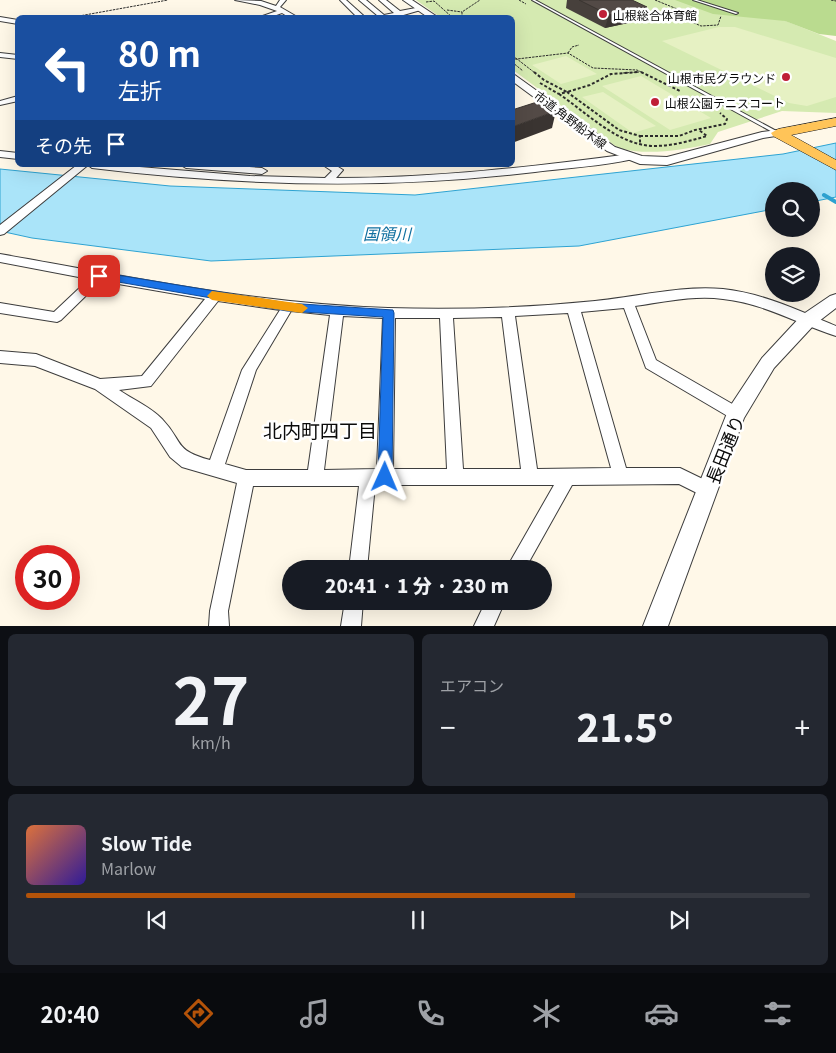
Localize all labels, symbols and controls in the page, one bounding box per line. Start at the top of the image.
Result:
place label: 山根総合体育館 [613,6,697,23]
marker: 山根総合体育館 [597,8,609,20]
text: 80 m [118,26,201,77]
icon: left [35,35,100,100]
place label: 山根市民グラウンド [668,69,776,86]
marker: 山根市民グラウンド [780,71,792,83]
text: 左折 [118,73,162,105]
street label: 市道 角野船木線 [531,86,611,152]
place label: 山根公園テニスコート [665,94,785,111]
marker: 山根公園テニスコート [649,96,661,108]
icon: arrive [102,130,130,158]
text: その先 [35,131,92,158]
map controls [765,182,820,302]
button: search [765,182,820,237]
water label: 国領川 [363,221,413,245]
button: layers [765,247,820,302]
pin [78,255,120,297]
icon: arrive [85,262,113,290]
street label: 長田通り [698,411,750,487]
district label: 北内町四丁目 [263,416,377,443]
position arrow [358,450,410,502]
speed limit sign: 30 [15,545,80,610]
text: 20:41 · 1 分 · 230 m [325,571,509,598]
text: 27 [173,650,249,744]
text: エアコン [440,673,504,697]
text: 21.5° [577,698,673,753]
text: − [440,706,456,746]
text: + [794,706,810,746]
text: km/h [191,730,231,754]
text: Slow Tide [101,829,192,856]
text: Marlow [101,856,156,880]
icon: previous [143,906,171,934]
icon: pause [404,906,432,934]
icon: next [665,906,693,934]
icon: directions [181,996,216,1031]
icon: music [297,996,332,1031]
icon: phone [413,996,448,1031]
icon: climate [529,996,564,1031]
icon: car [644,996,679,1031]
icon: filters [760,996,795,1031]
text: 20:40 [40,997,100,1029]

